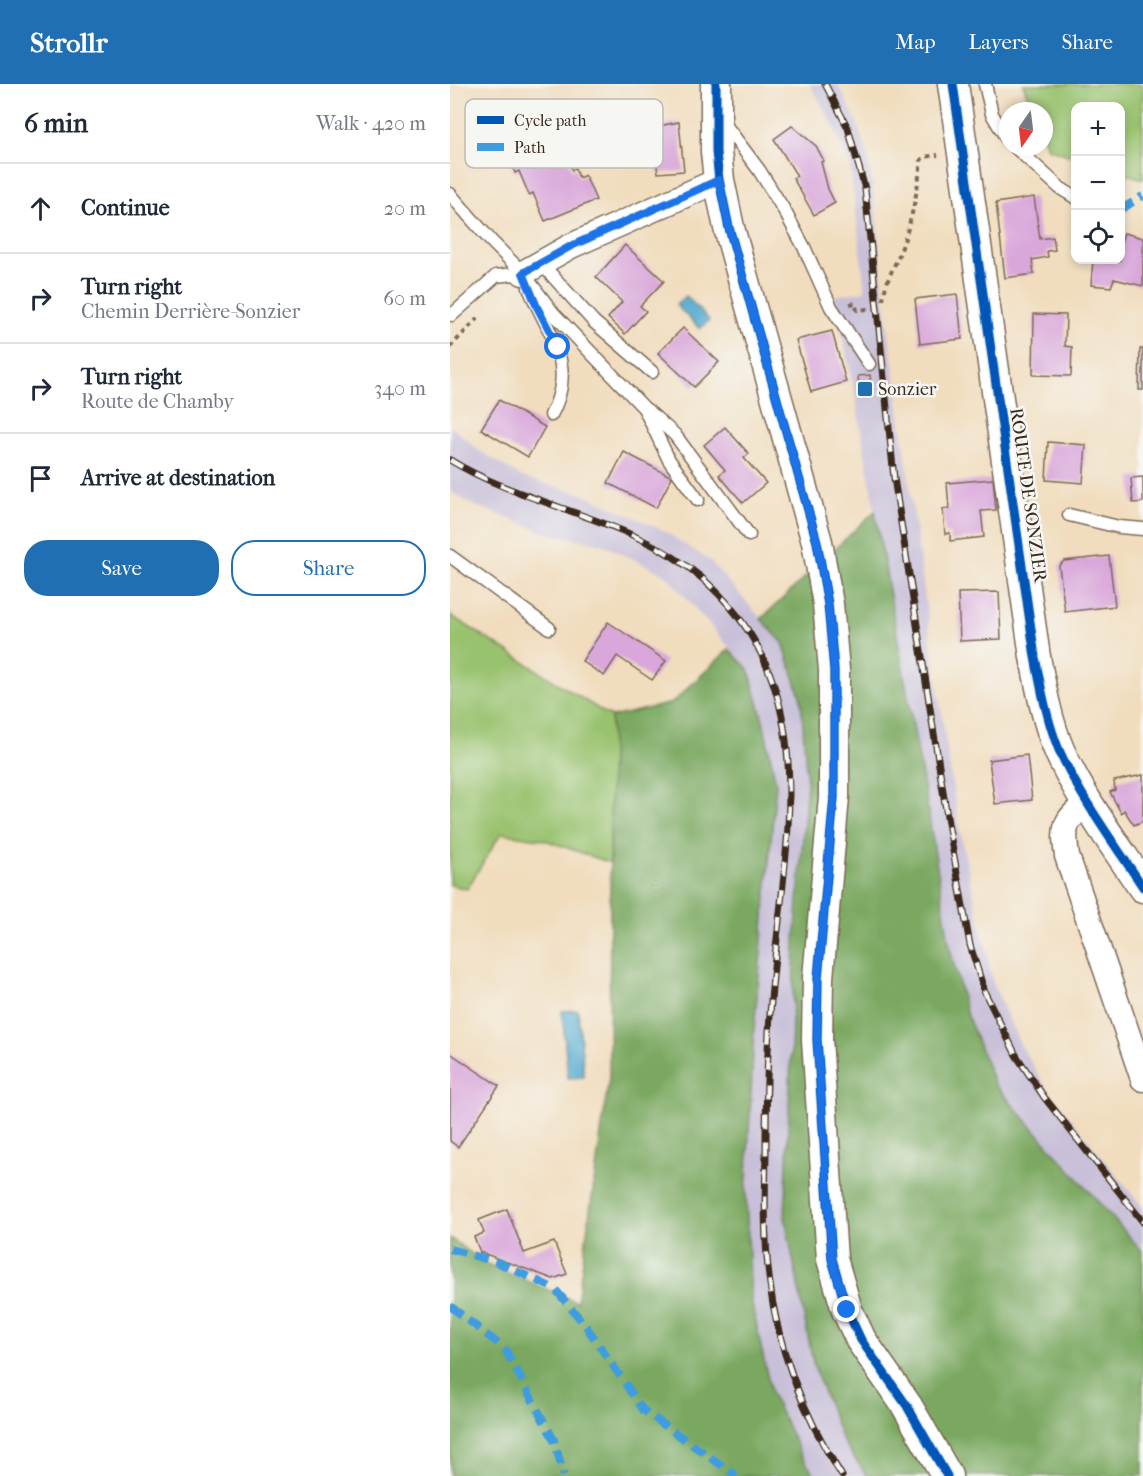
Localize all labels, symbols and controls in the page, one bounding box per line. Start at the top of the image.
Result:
text: Strollr [30,26,108,59]
text: Map [895,30,936,54]
text: Layers [969,30,1028,54]
text: Share [1061,30,1113,54]
legend [465,99,663,168]
north arrow [999,102,1053,156]
map controls [1071,102,1125,264]
button: + [1071,102,1125,156]
text: 6 min [24,108,88,139]
text: Cycle path [514,111,586,130]
text: Walk · 420 m [316,112,426,135]
text: Path [514,138,546,157]
button: − [1071,156,1125,210]
icon: ahead [24,192,57,225]
text: Continue [81,195,170,221]
text: 20 m [384,197,426,220]
button: locate [1071,210,1125,264]
text: Turn right [81,274,182,300]
icon: right [24,282,57,315]
text: 60 m [383,287,426,310]
text: Chemin Derrière-Sonzier [81,300,300,323]
route start [544,333,570,359]
text: Turn right [81,364,182,390]
icon: right [24,372,57,405]
text: 340 m [374,377,426,400]
place label: Sonzier [878,379,937,400]
marker: Sonzier [856,380,874,398]
text: Route de Chamby [81,390,234,413]
street label: ROUTE DE SONZIER [1005,406,1051,585]
icon: arrive [24,462,57,495]
text: Arrive at destination [81,465,275,491]
button: Save [24,540,219,596]
button: Share [231,540,426,596]
route end [833,1296,859,1322]

